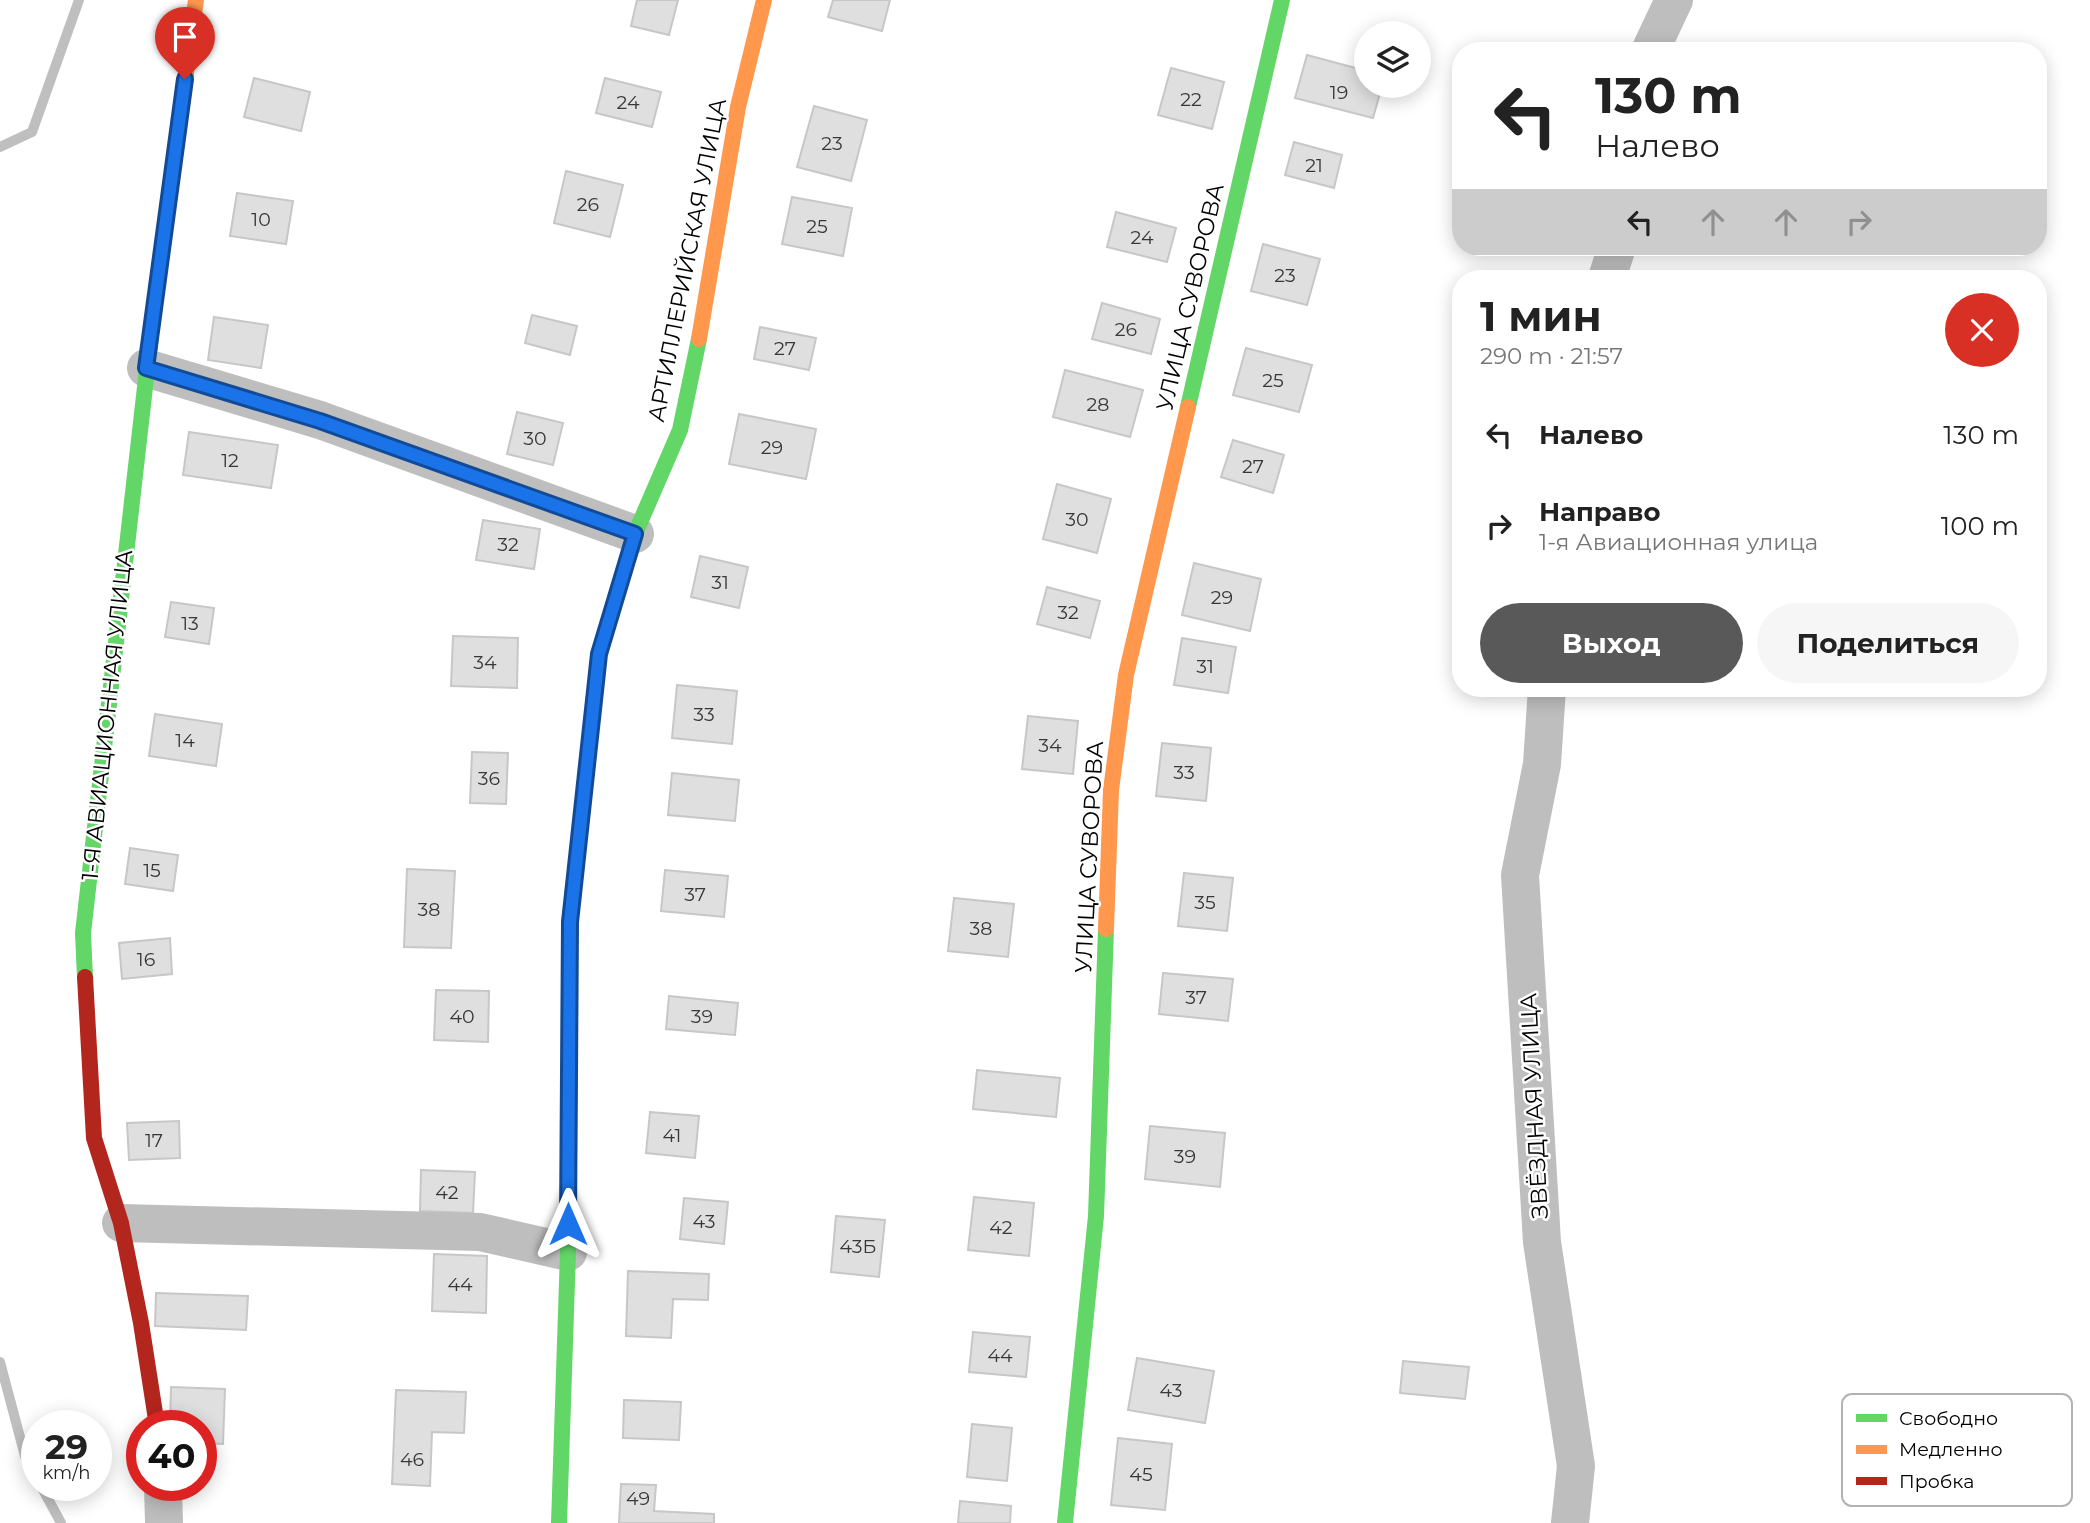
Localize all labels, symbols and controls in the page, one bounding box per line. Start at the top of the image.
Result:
pin [155,7,215,79]
icon: arrive [166,18,204,56]
map controls [1354,21,1431,98]
button: layers [1354,21,1431,98]
text: 130 m [1595,66,1742,125]
icon: left [1480,70,1571,161]
house number: 19 [1330,81,1348,104]
house number: 22 [1180,88,1202,111]
house number: 24 [617,91,640,114]
street label: АРТИЛЛЕРИЙСКАЯ УЛИЦА [642,96,732,424]
text: Налево [1595,126,1720,165]
house number: 23 [821,132,843,155]
house number: 21 [1305,154,1323,177]
street label: УЛИЦА СУВОРОВА [1150,181,1230,413]
house number: 26 [577,193,599,216]
icon: left [1621,203,1659,241]
icon: ahead [1694,203,1732,241]
icon: ahead [1767,203,1805,241]
icon: right [1840,203,1878,241]
house number: 10 [251,208,271,231]
house number: 25 [806,215,828,238]
house number: 24 [1131,226,1154,249]
house number: 23 [1274,264,1296,287]
text: 1 мин [1480,290,1602,342]
button: close [1945,293,2019,367]
house number: 26 [1115,318,1137,341]
house number: 27 [774,337,796,360]
text: 290 m · 21:57 [1480,342,1623,370]
house number: 25 [1262,369,1284,392]
house number: 28 [1087,393,1109,416]
icon: left [1480,416,1518,454]
text: Налево [1539,419,1643,451]
text: 130 m [1943,419,2019,451]
house number: 30 [523,427,547,450]
house number: 29 [761,436,783,459]
house number: 12 [221,449,239,472]
house number: 27 [1242,455,1264,478]
text: Направо [1539,496,1660,528]
icon: right [1480,507,1518,545]
house number: 30 [1065,508,1089,531]
text: 100 m [1941,510,2019,542]
text: 1-я Авиационная улица [1539,528,1818,556]
house number: 32 [497,533,519,556]
street label: 1-Я АВИАЦИОННАЯ УЛИЦА [76,548,138,882]
house number: 31 [711,571,729,594]
house number: 29 [1211,586,1233,609]
house number: 32 [1057,601,1079,624]
button: Выход [1480,603,1743,683]
button: Поделиться [1757,603,2019,683]
house number: 13 [181,612,199,635]
house number: 34 [473,651,497,674]
house number: 31 [1196,655,1214,678]
house number: 33 [693,703,715,726]
house number: 14 [175,729,195,752]
house number: 34 [1038,734,1062,757]
street label: УЛИЦА СУВОРОВА [1069,740,1109,974]
house number: 33 [1173,761,1195,784]
house number: 36 [478,767,500,790]
house number: 15 [143,859,161,882]
house number: 37 [684,883,706,906]
house number: 35 [1194,891,1216,914]
house number: 38 [418,898,440,921]
house number: 38 [970,917,992,940]
house number: 16 [137,948,155,971]
house number: 37 [1185,986,1207,1009]
street label: ЗВЁЗДНАЯ УЛИЦА [1514,992,1554,1220]
house number: 40 [449,1005,475,1028]
house number: 39 [691,1005,713,1028]
house number: 41 [663,1124,681,1147]
house number: 17 [145,1129,163,1152]
house number: 39 [1174,1145,1196,1168]
house number: 42 [435,1181,459,1204]
position arrow [531,1187,605,1261]
house number: 43 [693,1210,716,1233]
house number: 42 [989,1216,1013,1239]
house number: 43Б [840,1235,876,1258]
house number: 44 [447,1273,473,1296]
house number: 44 [987,1344,1013,1367]
house number: 43 [1160,1379,1183,1402]
legend [1842,1394,2072,1506]
text: Свободно [1899,1407,1998,1430]
speed limit sign: 40 [126,1410,217,1501]
text: 29 [45,1425,88,1468]
text: Медленно [1899,1438,2003,1461]
house number: 46 [400,1448,424,1471]
text: km/h [42,1462,91,1484]
house number: 45 [1129,1463,1153,1486]
text: Пробка [1899,1470,1974,1493]
house number: 49 [626,1487,650,1510]

